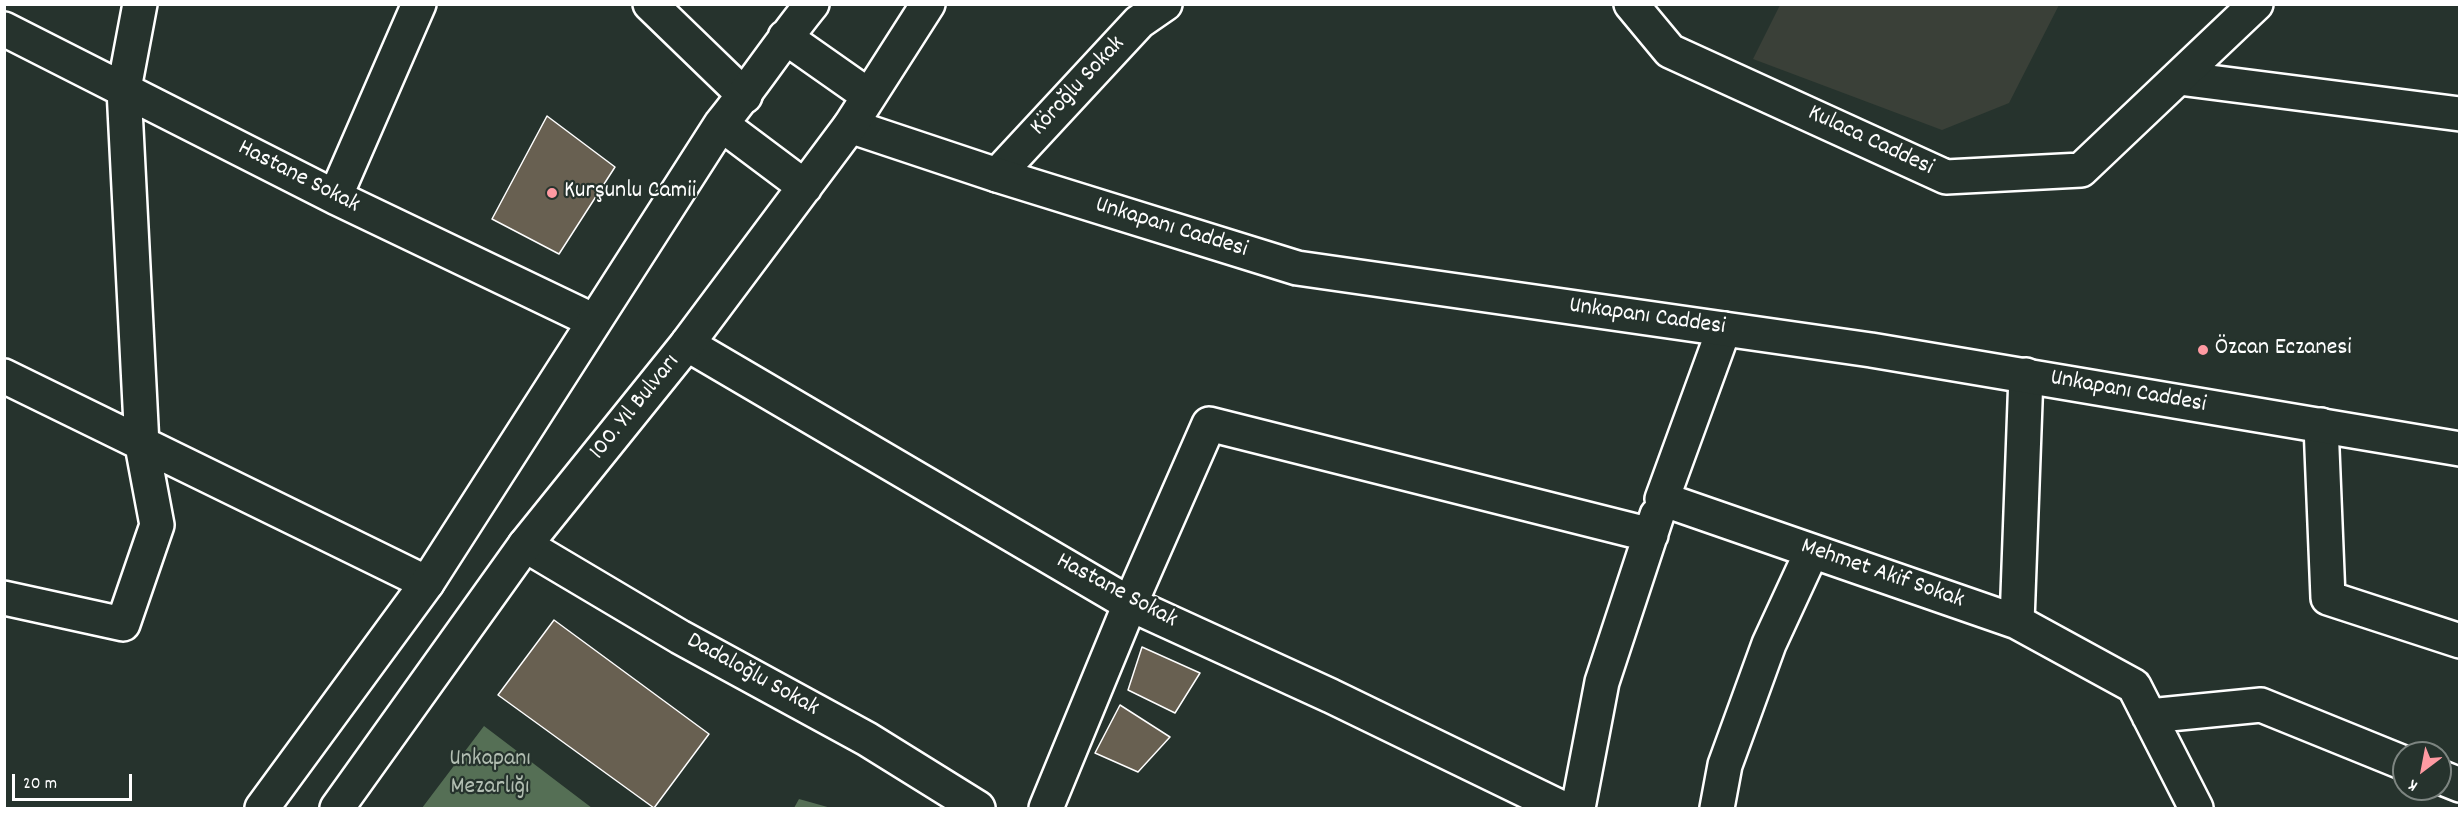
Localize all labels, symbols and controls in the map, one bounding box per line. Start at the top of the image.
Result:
street label: Köroğlu Sokak [1026,31,1132,143]
street label: Kulaca Caddesi [1803,100,1937,184]
street label: Hastane Sokak [232,135,364,221]
place label: Kurşunlu Camii [564,179,696,207]
marker: Kurşunlu Camii [545,186,559,200]
street label: Unkapanı Caddesi [1091,192,1251,266]
street label: Unkapanı Caddesi [1567,293,1727,343]
place label: Özcan Eczanesi [2215,336,2352,364]
marker: Özcan Eczanesi [2196,343,2210,357]
street label: 100. Yıl Bulvarı [585,349,687,467]
street label: Unkapanı Caddesi [2048,365,2208,421]
street label: Mehmet Akif Sokak [1797,534,1967,616]
street label: Hastane Sokak [1050,548,1182,636]
street label: Dadaloğlu Sokak [681,628,823,724]
north arrow [2392,741,2452,801]
park label: Unkapanı Mezarlığı [449,747,531,803]
scale bar [15,762,135,800]
text: 20 m [23,772,57,797]
text: K [2404,773,2422,797]

